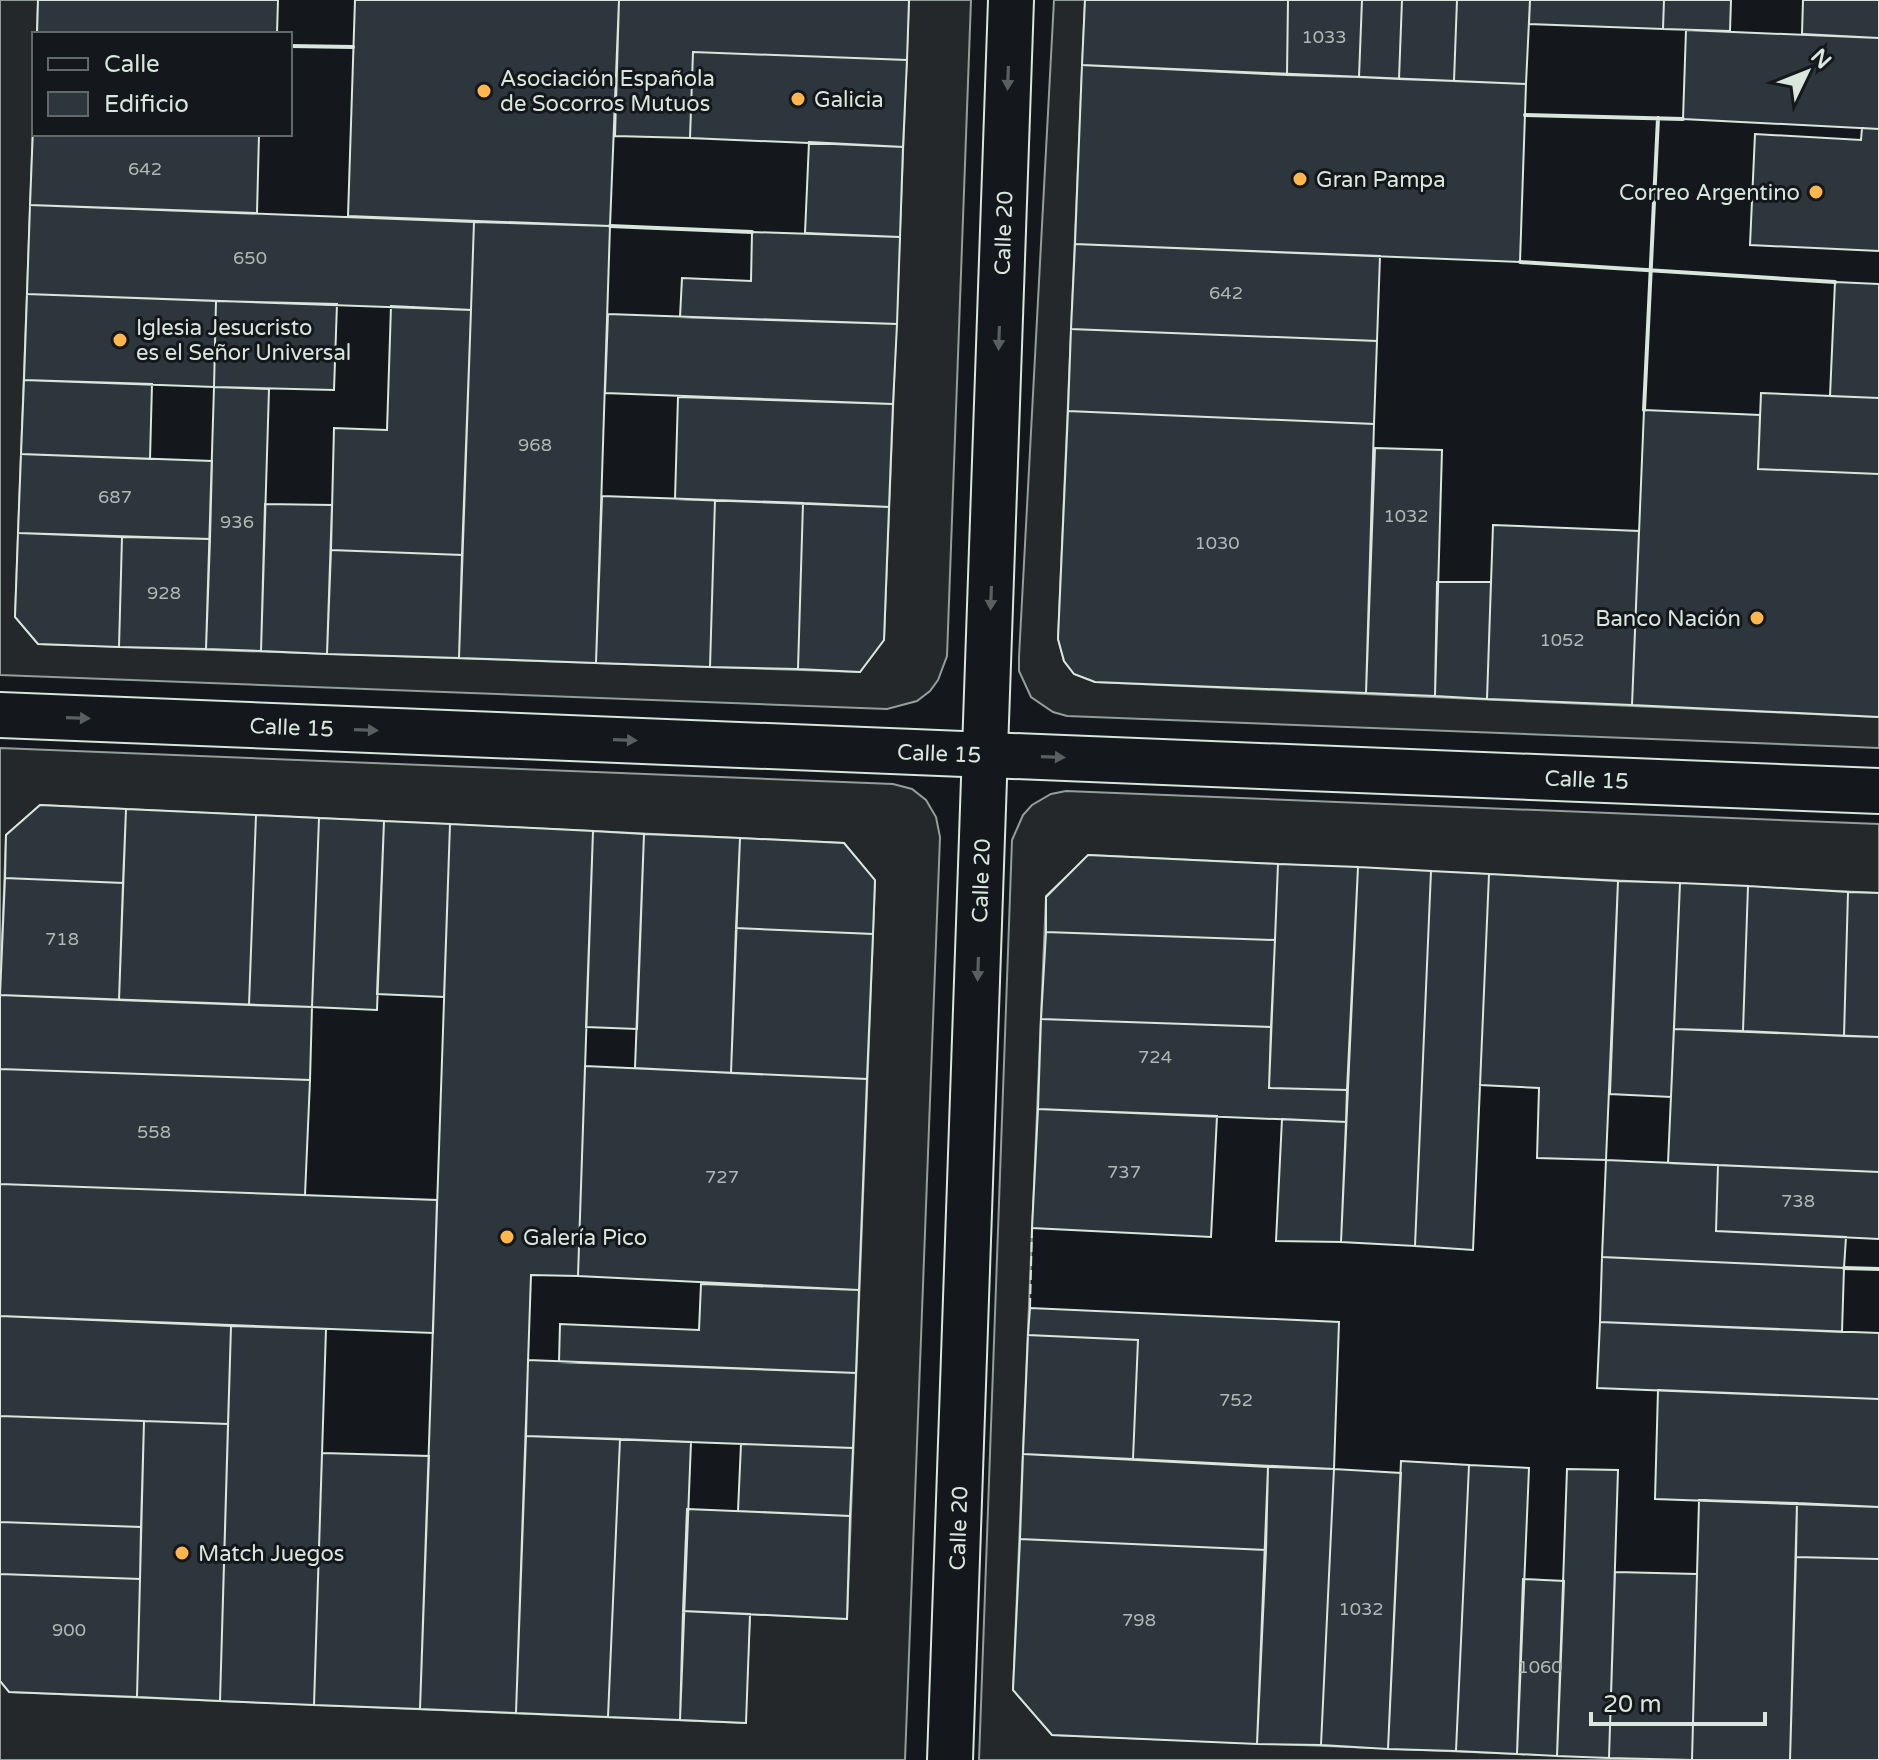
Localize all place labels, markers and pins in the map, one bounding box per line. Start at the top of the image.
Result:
place label: Asociación Española de Socorros Mutuos [500,66,715,117]
marker: Asociación Española de Socorros Mutuos [475,82,493,100]
place label: Galicia [814,87,884,113]
marker: Galicia [789,90,807,108]
place label: Gran Pampa [1316,167,1446,193]
marker: Gran Pampa [1291,170,1309,188]
place label: Correo Argentino [1619,180,1800,206]
marker: Correo Argentino [1807,183,1825,201]
place label: Iglesia Jesucristo es el Señor Universal [136,315,351,366]
marker: Iglesia Jesucristo es el Señor Universal [111,331,129,349]
place label: Banco Nación [1595,606,1741,632]
marker: Banco Nación [1748,609,1766,627]
place label: Galería Pico [523,1225,647,1251]
marker: Galería Pico [498,1228,516,1246]
place label: Match Juegos [198,1541,344,1567]
marker: Match Juegos [173,1544,191,1562]

